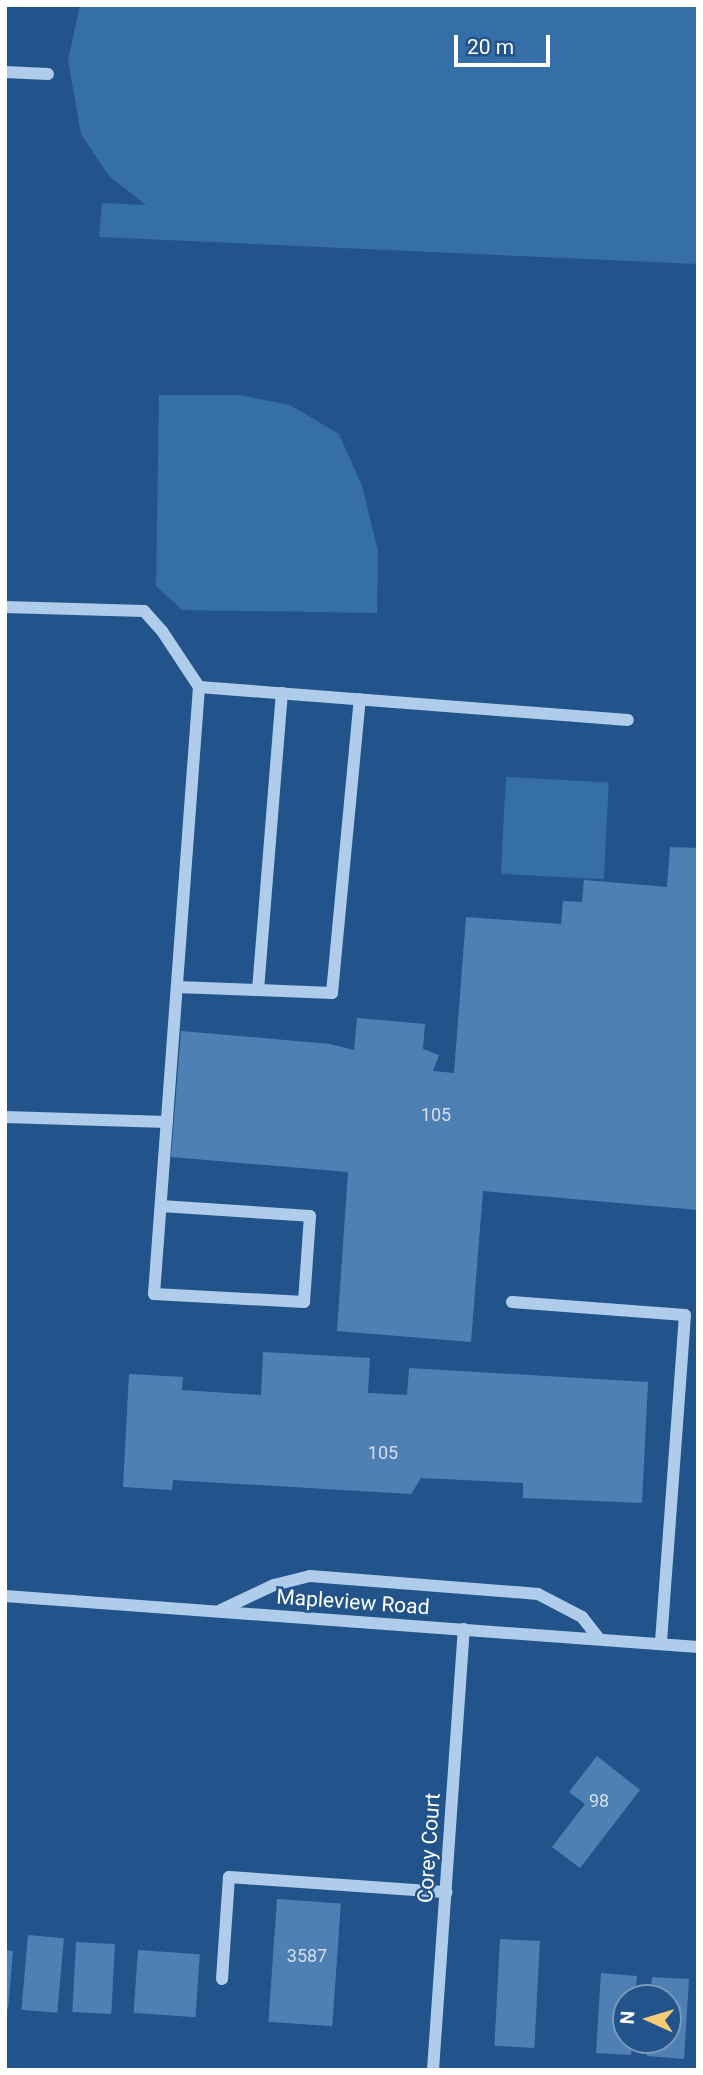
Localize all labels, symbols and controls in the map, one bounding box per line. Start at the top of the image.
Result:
scale bar [458,21,554,65]
text: 20 m [467,35,514,59]
house number: 105 [421,1104,451,1126]
house number: 105 [368,1442,398,1464]
street label: Mapleview Road [276,1584,430,1620]
house number: 98 [589,1790,609,1812]
street label: Corey Court [413,1792,445,1904]
house number: 3587 [287,1945,327,1967]
north arrow [612,1984,682,2054]
text: N [616,2010,639,2025]

